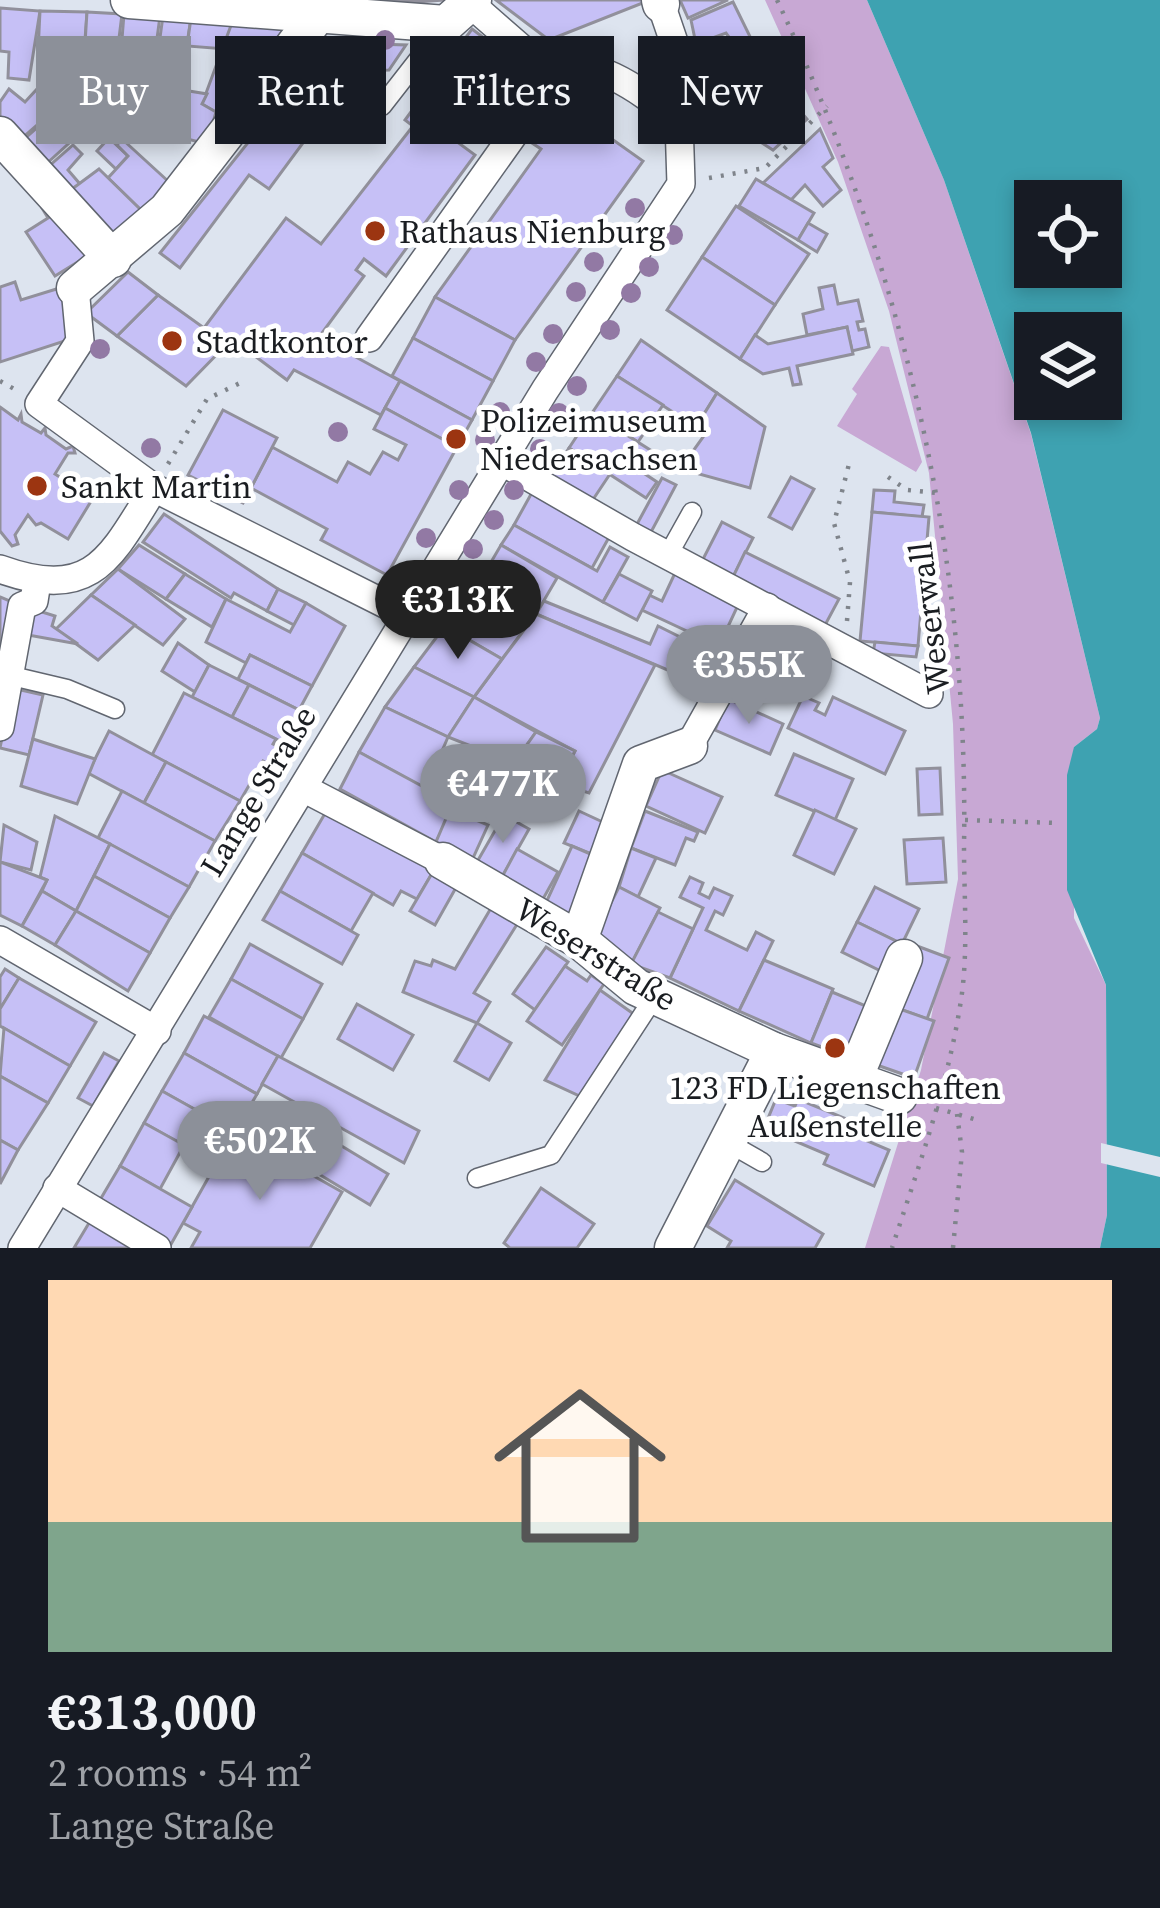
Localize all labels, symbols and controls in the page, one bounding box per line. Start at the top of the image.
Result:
chip: Buy [36,36,191,144]
chip: Rent [215,36,386,144]
chip: Filters [410,36,614,144]
chip: New [638,36,805,144]
map controls [1014,180,1122,420]
button: locate [1014,180,1122,288]
place label: Rathaus Nienburg [399,209,665,254]
marker: Rathaus Nienburg [362,218,388,244]
button: layers [1014,312,1122,420]
place label: Stadtkontor [196,319,368,364]
marker: Stadtkontor [159,328,185,354]
place label: Polizeimuseum Niedersachsen [480,398,707,481]
marker: Polizeimuseum Niedersachsen [443,426,469,452]
place label: Sankt Martin [61,464,252,509]
marker: Sankt Martin [24,473,50,499]
street label: Weserwall [897,539,961,697]
pin: €313K [374,560,542,662]
text: €313K [402,572,514,625]
pin: €355K [665,625,833,727]
text: €355K [693,637,805,690]
street label: Lange Straße [189,697,327,885]
pin: €477K [419,744,587,846]
text: €477K [447,756,559,809]
street label: Weserstraße [507,886,685,1022]
marker: 123 FD Liegenschaften Außenstelle [822,1035,848,1061]
place label: 123 FD Liegenschaften Außenstelle [669,1065,1001,1148]
pin: €502K [176,1101,344,1203]
text: €502K [204,1113,316,1166]
icon: home [472,1358,688,1574]
text: €313,000 [48,1676,257,1746]
text: 2 rooms · 54 m² [48,1746,312,1799]
text: Lange Straße [48,1799,274,1852]

